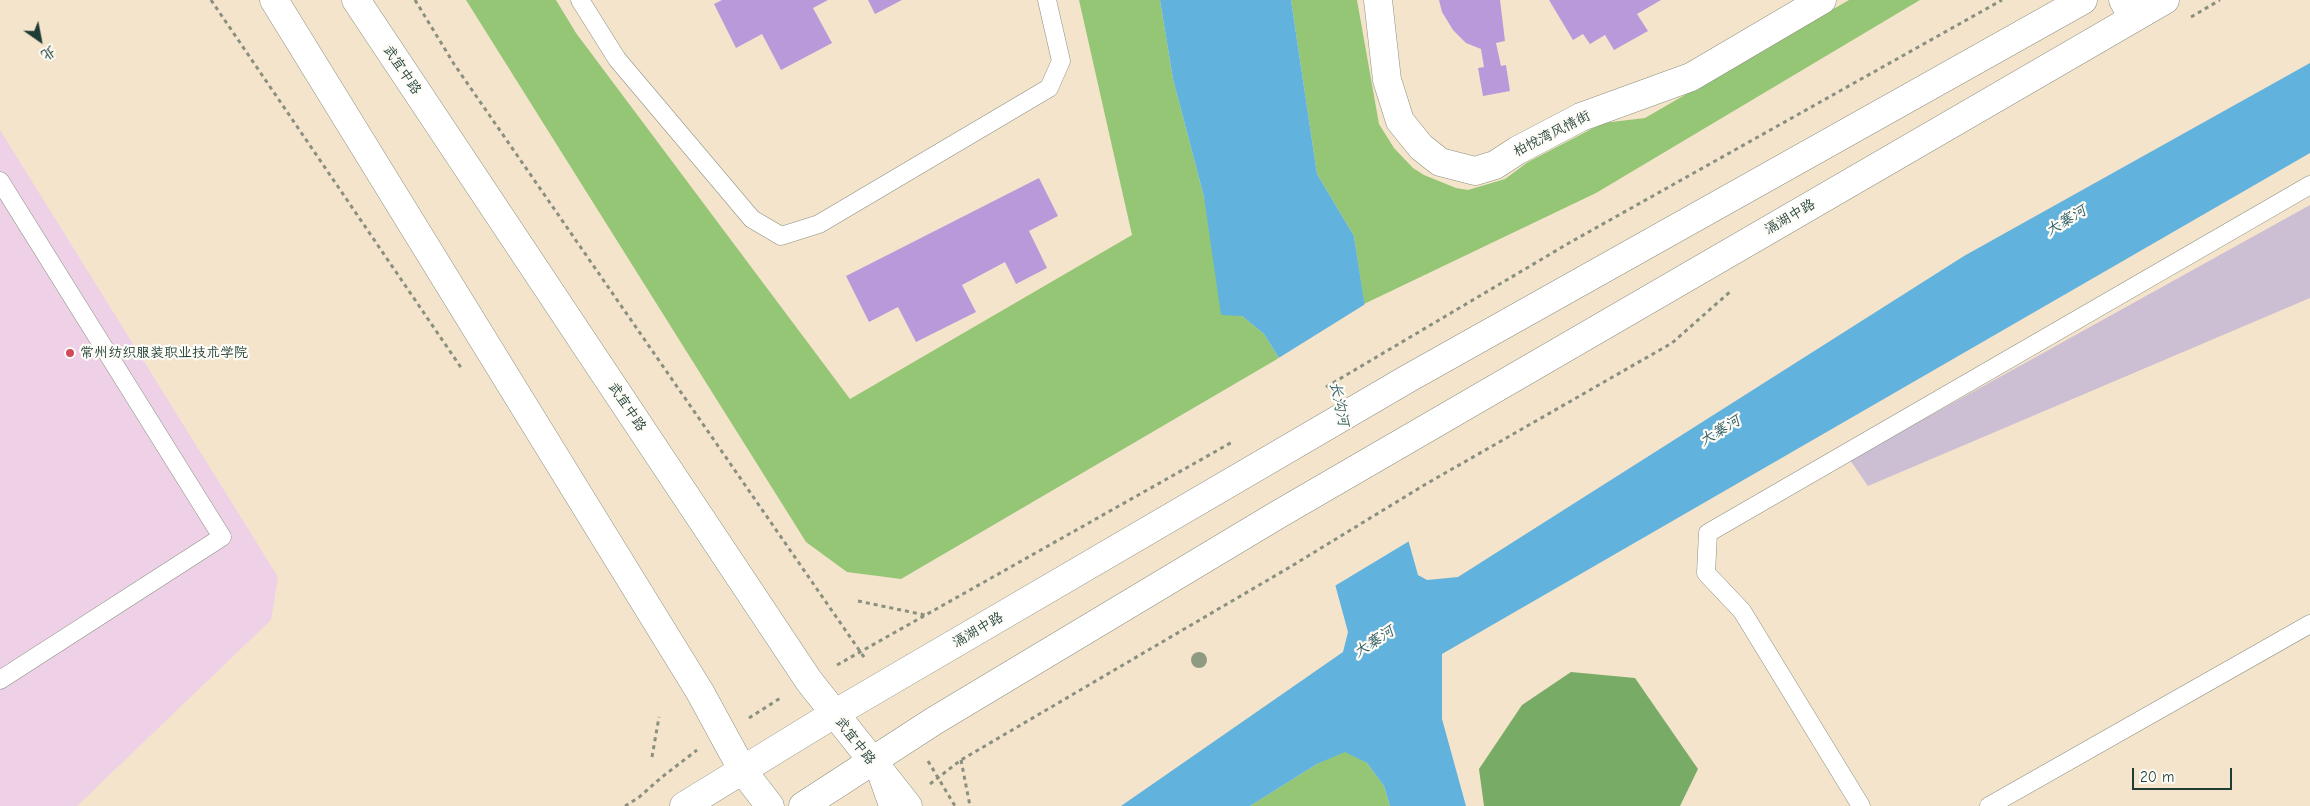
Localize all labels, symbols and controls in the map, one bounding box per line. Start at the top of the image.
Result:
north arrow [15,15,65,65]
text: 北 [38,42,59,64]
street label: 武宜中路 [379,42,425,98]
street label: 柏悦湾风情街 [1511,107,1593,161]
street label: 滆湖中路 [1762,196,1818,238]
water label: 大寨河 [2042,202,2090,240]
place label: 常州纺织服装职业技术学院 [80,345,248,361]
marker: 常州纺织服装职业技术学院 [64,347,76,359]
street label: 武宜中路 [604,379,650,435]
water label: 长沟河 [1326,380,1352,428]
water label: 大寨河 [1696,412,1744,450]
street label: 滆湖中路 [950,609,1006,651]
water label: 大寨河 [1350,622,1398,662]
street label: 武宜中路 [831,714,879,768]
scale bar [2135,758,2235,790]
text: 20 m [2140,768,2174,786]

